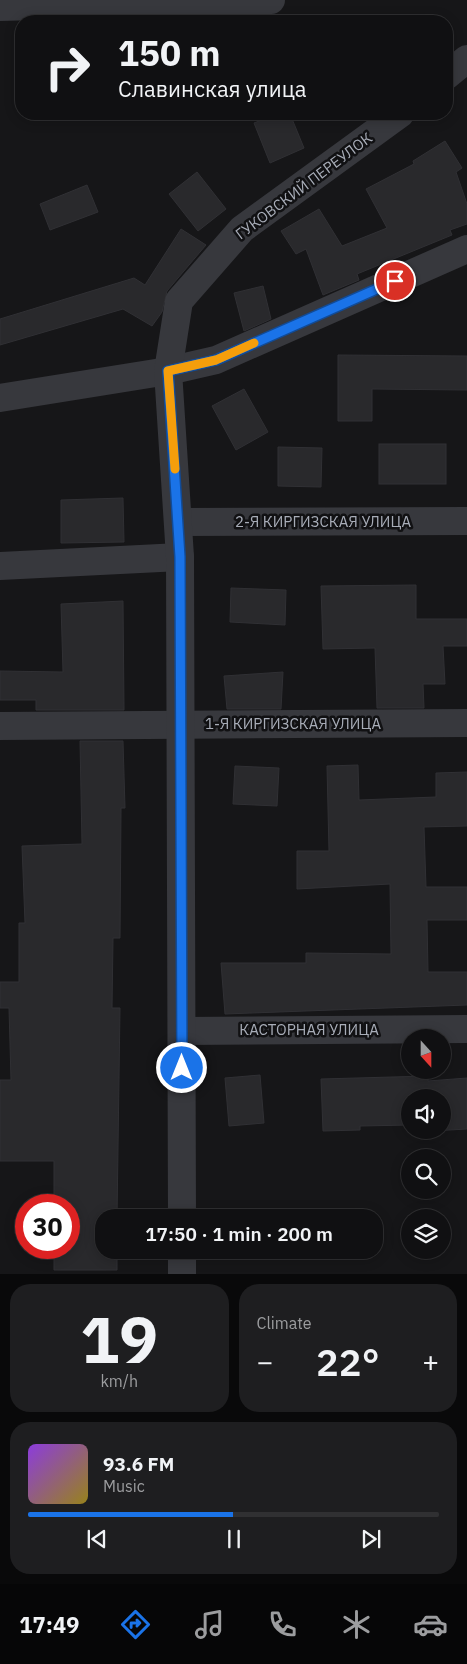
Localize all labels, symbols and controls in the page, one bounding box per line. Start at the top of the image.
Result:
text: 150 m [118,30,221,76]
icon: right [35,35,100,100]
text: Славинская улица [118,74,307,103]
street label: ГУКОВСКИЙ ПЕРЕУЛОК [232,128,376,243]
pin [374,260,416,302]
icon: arrive [381,267,409,295]
street label: 2-Я КИРГИЗСКАЯ УЛИЦА [235,512,411,531]
street label: 1-Я КИРГИЗСКАЯ УЛИЦА [205,714,381,733]
street label: КАСТОРНАЯ УЛИЦА [239,1020,379,1039]
north arrow [401,1029,451,1079]
map controls [401,1029,451,1259]
position arrow [155,1041,207,1093]
button: sound [401,1089,451,1139]
button: search [401,1149,451,1199]
speed limit sign: 30 [15,1194,80,1259]
button: layers [401,1209,451,1259]
text: 17:50 · 1 min · 200 m [145,1222,333,1246]
text: 19 [80,1296,158,1381]
text: Climate [257,1313,312,1333]
text: 22° [316,1337,379,1386]
text: − [257,1343,273,1380]
text: + [422,1343,439,1380]
text: km/h [100,1371,138,1391]
text: 93.6 FM [103,1452,174,1476]
text: Music [103,1476,145,1496]
icon: previous [83,1525,111,1553]
icon: pause [220,1525,248,1553]
icon: next [357,1525,385,1553]
icon: directions [118,1607,153,1642]
icon: music [192,1607,227,1642]
icon: phone [265,1607,300,1642]
icon: climate [339,1607,374,1642]
icon: car [413,1607,448,1642]
text: 17:49 [19,1610,79,1639]

